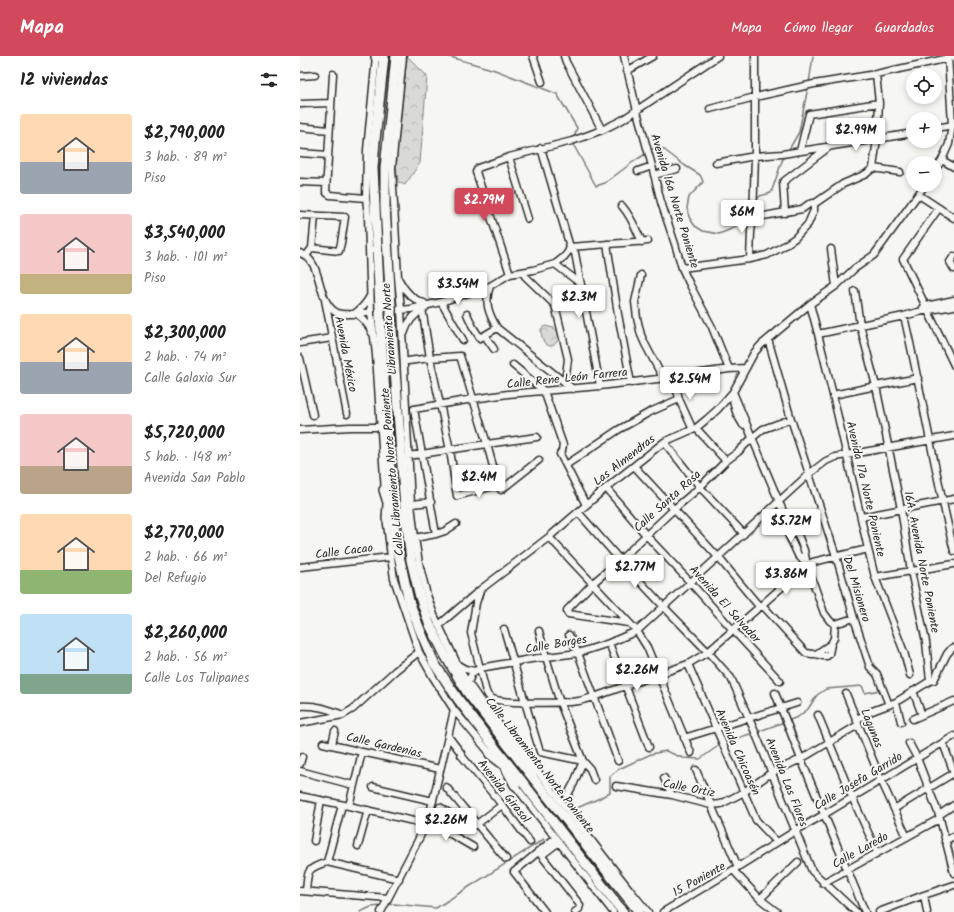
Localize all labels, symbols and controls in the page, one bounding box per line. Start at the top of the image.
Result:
text: Mapa [20,13,64,43]
text: Mapa [731,17,762,39]
text: Cómo llegar [784,17,853,39]
text: Guardados [875,17,934,39]
text: 12 viviendas [20,67,108,94]
map controls [906,68,942,192]
button: locate [906,68,942,104]
icon: filters [258,69,280,91]
button: + [906,112,942,148]
pin: $2.99M [823,118,889,152]
text: $2,790,000 [144,120,224,147]
text: $2.99M [835,120,877,141]
icon: home [52,130,100,178]
street label: Avenida 16a Norte Poniente [645,132,704,271]
text: 3 hab. · 89 m² [144,147,227,168]
button: − [906,156,942,192]
text: Piso [144,168,166,189]
pin: $2.79M [451,188,517,222]
text: $2.79M [464,190,504,211]
pin: $6M [723,200,761,234]
text: $6M [730,202,754,223]
text: $3,540,000 [144,220,225,247]
icon: home [52,230,100,278]
text: 3 hab. · 101 m² [144,247,227,268]
text: Piso [144,268,166,289]
pin: $3.54M [425,272,491,306]
text: $3.54M [437,274,479,295]
street label: Libramiento Norte [377,282,402,376]
pin: $2.3M [551,285,607,319]
text: $2.3M [561,287,597,308]
street label: Avenida México [329,315,362,394]
text: $2,300,000 [144,320,226,347]
icon: home [52,330,100,378]
text: 2 hab. · 74 m² [144,347,226,368]
street label: Calle Rene León Farrera [506,363,629,394]
pin: $2.54M [657,367,723,401]
text: Calle Galaxia Sur [144,368,236,389]
text: $2.54M [669,369,711,390]
street label: Calle Libramiento Norte Poniente [376,386,409,557]
street label: Avenida 17a Norte Poniente [841,419,890,559]
text: $5,720,000 [144,420,224,447]
icon: home [52,430,100,478]
street label: Las Almendras [589,430,659,491]
text: 5 hab. · 148 m² [144,447,231,468]
pin: $2.4M [451,465,507,499]
street label: Calle Santa Rosa [629,465,706,537]
text: $2.4M [461,467,497,488]
text: Avenida San Pablo [144,468,245,489]
street label: 16A. Avenida Norte Poniente [898,489,945,635]
pin: $5.72M [758,509,824,543]
text: $5.72M [771,511,811,532]
text: $2,770,000 [144,520,224,547]
icon: home [52,530,100,578]
street label: Calle Cacao [314,539,374,564]
text: 2 hab. · 66 m² [144,547,227,568]
street label: Del Misionero [838,554,876,624]
pin: $2.77M [602,555,668,589]
text: $2.77M [615,557,655,578]
street label: Avenida El Salvador [684,561,766,648]
pin: $3.86M [753,562,819,596]
text: $3.86M [765,564,807,585]
text: Del Refugio [144,568,206,589]
text: $2,260,000 [144,620,227,647]
icon: home [52,630,100,678]
street label: Calle Borges [524,630,588,659]
text: 2 hab. · 56 m² [144,647,227,668]
pin: $2.26M [604,658,670,692]
text: $2.26M [616,660,658,681]
text: Calle Los Tulipanes [144,668,249,689]
street label: Calle Libramiento Norte Poniente [480,693,599,838]
street label: Avenida Chicoasén [710,706,765,799]
street label: Lagunas [855,706,888,751]
street label: Calle Gardenias [344,728,424,763]
street label: Avenida Las Flores [760,735,813,830]
street label: Calle Josefa Garrido [810,747,906,815]
street label: Avenida Girasol [473,755,535,827]
street label: Calle Ortiz [661,774,717,803]
pin: $2.26M [413,808,479,842]
text: $2.26M [425,810,467,831]
street label: Calle Laredo [829,827,892,874]
street label: 15 Poniente [669,857,730,902]

